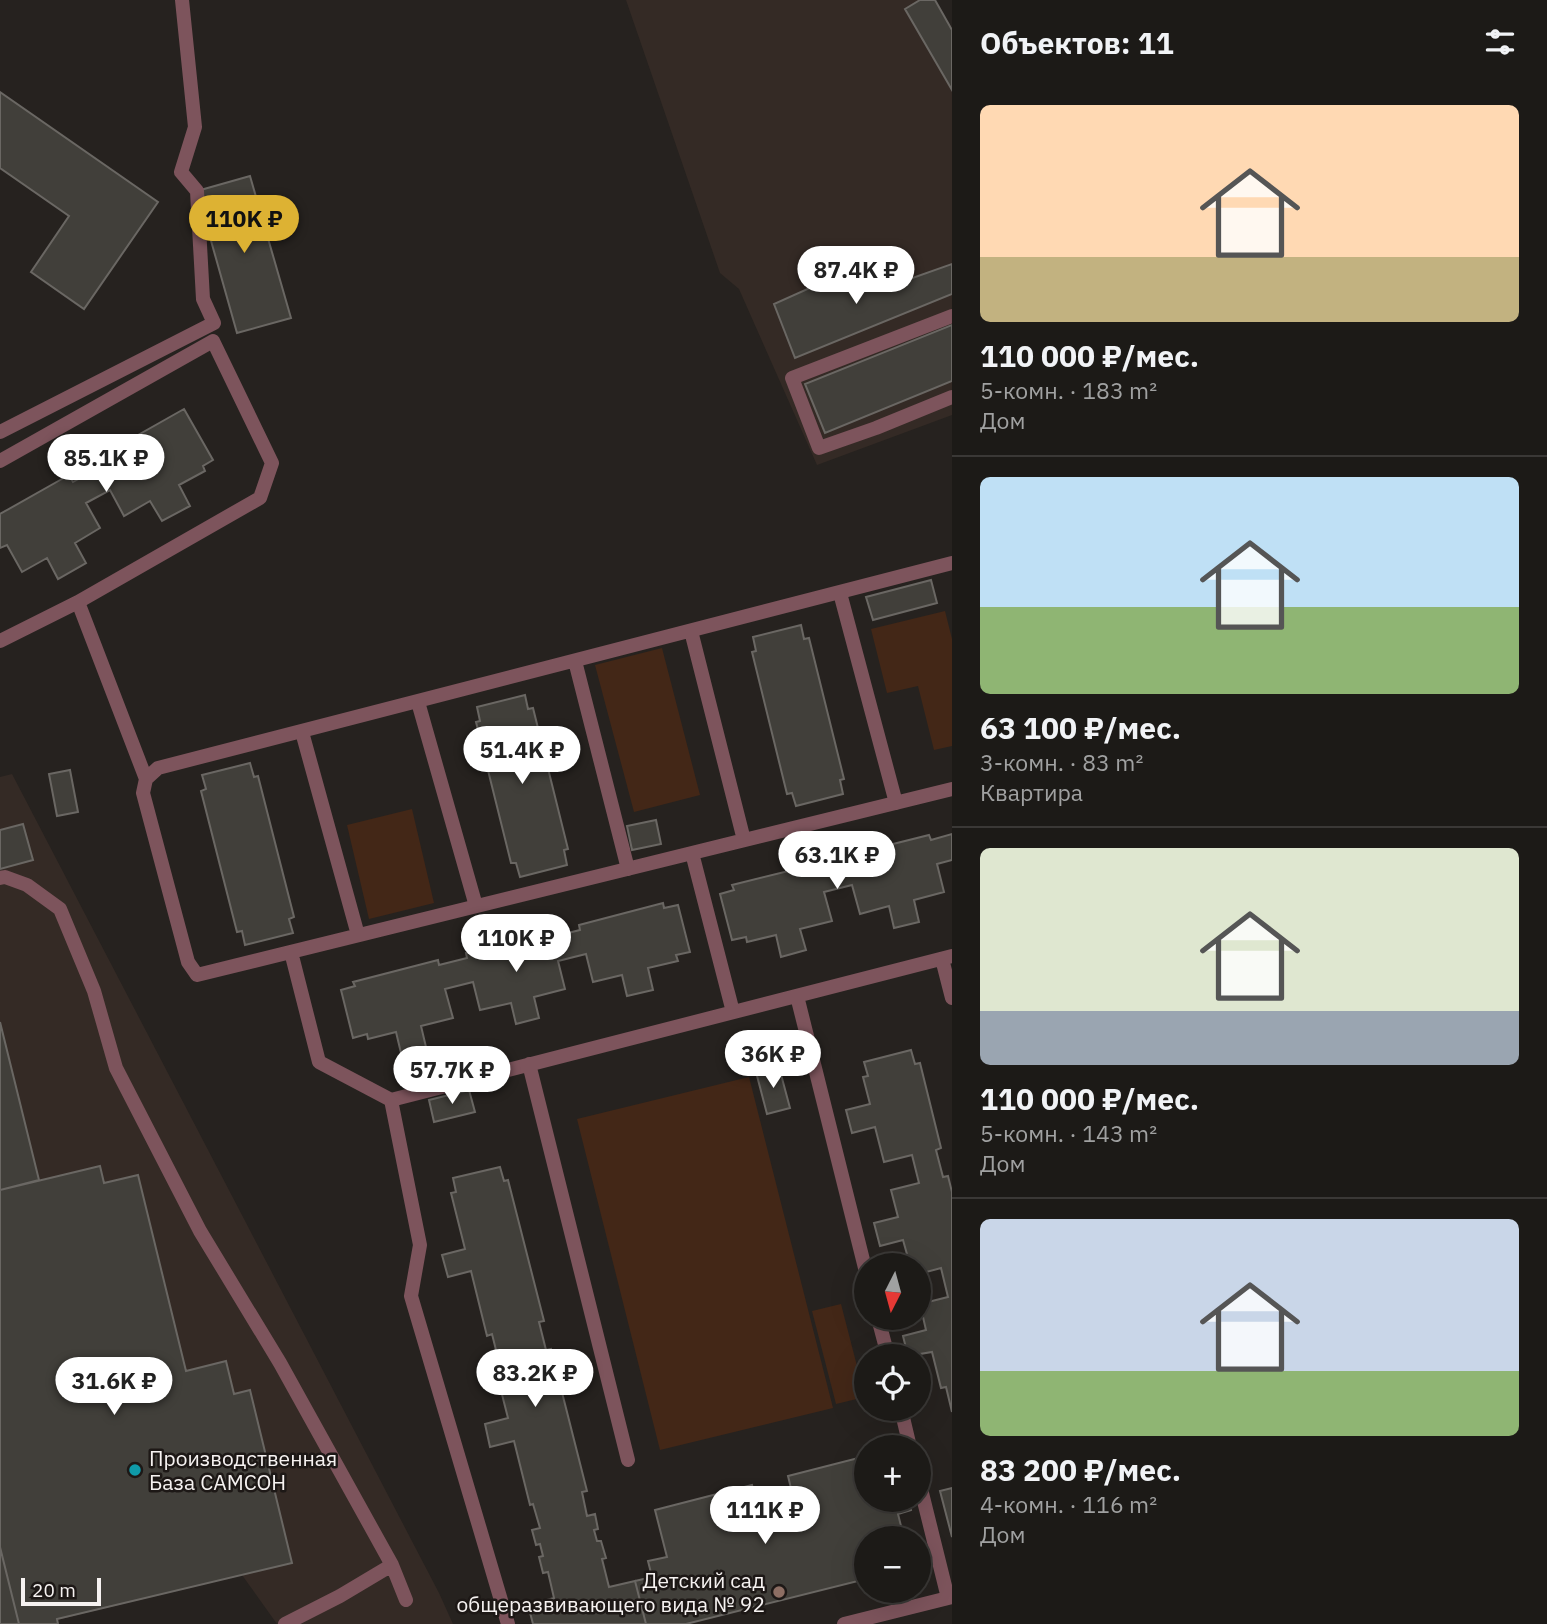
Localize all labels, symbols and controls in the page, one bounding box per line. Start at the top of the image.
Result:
text: Объектов: 11 [980,23,1174,62]
icon: filters [1481,23,1519,61]
icon: home [1187,150,1313,276]
pin: 110K ₽ [187,196,301,255]
text: 110K ₽ [205,203,283,233]
pin: 87.4K ₽ [791,246,921,306]
text: 87.4K ₽ [813,254,899,284]
text: 110 000 ₽/мес. [980,336,1199,375]
text: 5-комн. · 183 m² [980,375,1157,405]
text: Дом [980,405,1025,435]
pin: 85.1K ₽ [41,434,171,494]
text: 85.1K ₽ [63,442,149,472]
icon: home [1187,522,1313,648]
text: 63 100 ₽/мес. [980,708,1181,747]
pin: 51.4K ₽ [457,726,587,786]
text: 51.4K ₽ [479,734,565,764]
text: 3-комн. · 83 m² [980,747,1143,777]
text: Квартира [980,777,1083,807]
pin: 63.1K ₽ [772,832,902,891]
text: 63.1K ₽ [794,839,880,869]
icon: home [1187,893,1313,1019]
pin: 110K ₽ [459,914,573,974]
text: 110K ₽ [477,922,555,952]
pin: 36K ₽ [724,1030,822,1090]
text: 36K ₽ [741,1038,805,1068]
pin: 57.7K ₽ [387,1046,517,1106]
text: 57.7K ₽ [409,1054,495,1084]
text: 110 000 ₽/мес. [980,1079,1199,1118]
text: 5-комн. · 143 m² [980,1118,1157,1148]
text: Дом [980,1148,1025,1178]
north arrow [854,1253,931,1330]
map controls [854,1253,931,1603]
icon: home [1187,1264,1313,1390]
button: locate [854,1344,931,1421]
pin: 83.2K ₽ [470,1350,600,1409]
text: 83.2K ₽ [492,1357,578,1387]
pin: 31.6K ₽ [49,1358,179,1417]
text: 31.6K ₽ [71,1365,157,1395]
button: + [854,1435,931,1512]
place label: Производственная База САМСОН [149,1444,337,1496]
text: 83 200 ₽/мес. [980,1450,1181,1489]
marker: Производственная База САМСОН [127,1462,143,1478]
pin: 111K ₽ [708,1486,822,1546]
text: 4-комн. · 116 m² [980,1489,1157,1519]
text: 111K ₽ [726,1494,804,1524]
text: Дом [980,1519,1025,1549]
button: − [854,1526,931,1603]
place label: Детский сад общеразвивающего вида № 92 [456,1566,765,1618]
scale bar [21,1575,102,1607]
text: 20 m [32,1578,76,1602]
marker: Детский сад общеразвивающего вида № 92 [771,1584,787,1600]

